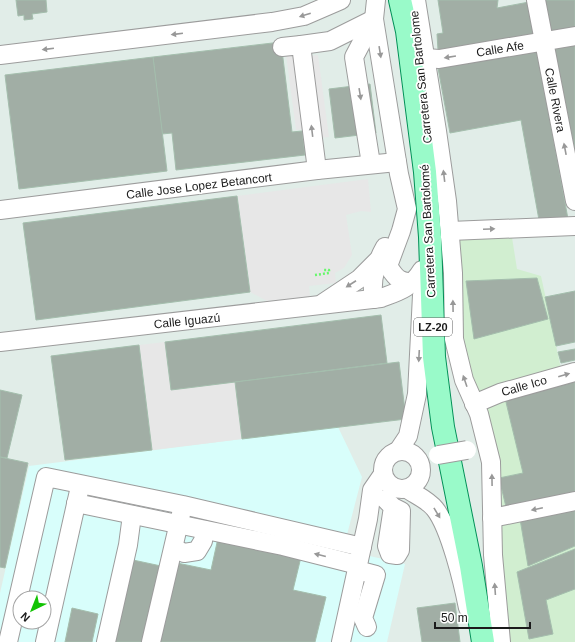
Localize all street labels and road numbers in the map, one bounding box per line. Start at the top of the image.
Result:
street label: Carretera San Bartolome [407,10,435,144]
street label: Calle Afe [475,38,525,60]
street label: Calle Rivera [542,67,568,134]
street label: Carretera San Bartolomé [418,164,438,298]
street label: Calle Jose Lopez Betancort [125,170,273,202]
street label: Calle Iguazú [153,311,221,331]
road number: LZ-20 [414,318,452,336]
street label: Calle Ico [500,373,549,399]

